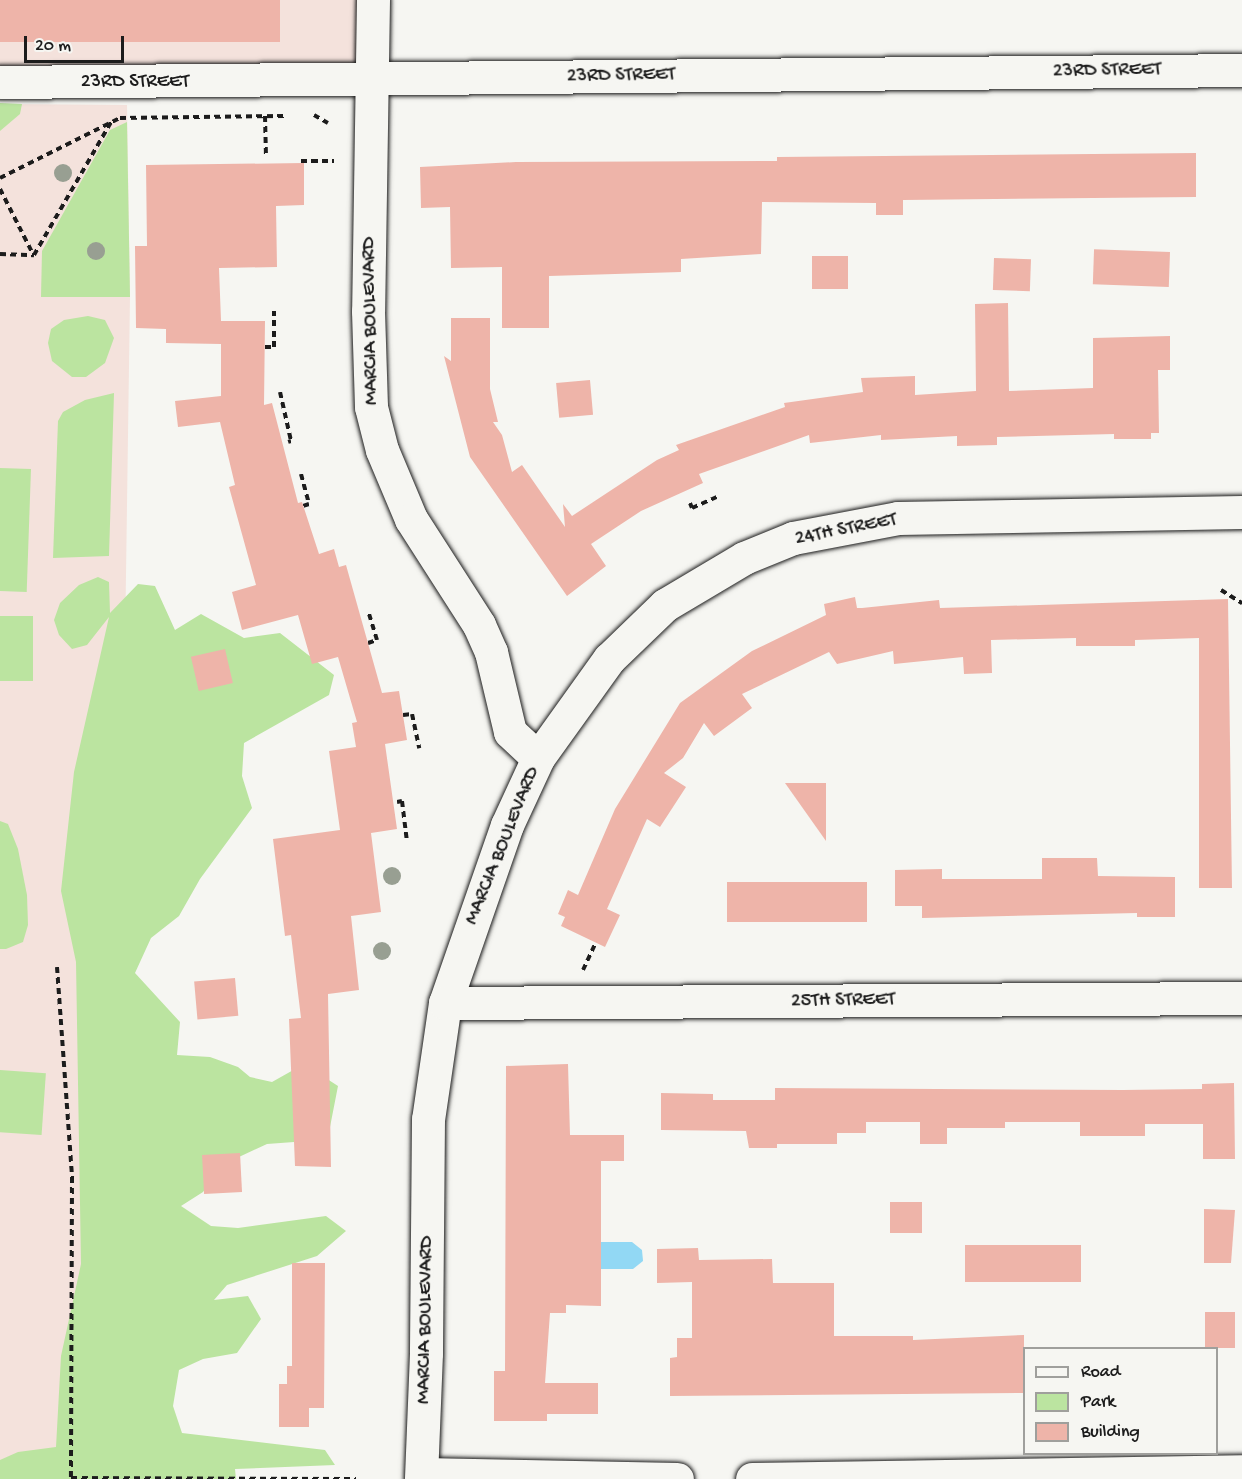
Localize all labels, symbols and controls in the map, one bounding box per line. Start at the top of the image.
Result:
scale bar [27,24,128,62]
text: 20 m [35,36,71,57]
street label: 23RD STREET [1053,58,1161,84]
street label: 23RD STREET [567,63,675,89]
street label: 23RD STREET [81,70,189,94]
street label: MARCIA BOULEVARD [358,237,384,405]
street label: 24TH STREET [793,508,899,552]
street label: MARCIA BOULEVARD [460,763,546,929]
street label: 25TH STREET [791,988,895,1014]
street label: MARCIA BOULEVARD [413,1236,439,1404]
legend [1023,1347,1218,1455]
text: Road [1081,1362,1120,1383]
text: Park [1081,1392,1115,1413]
text: Building [1081,1422,1140,1443]

